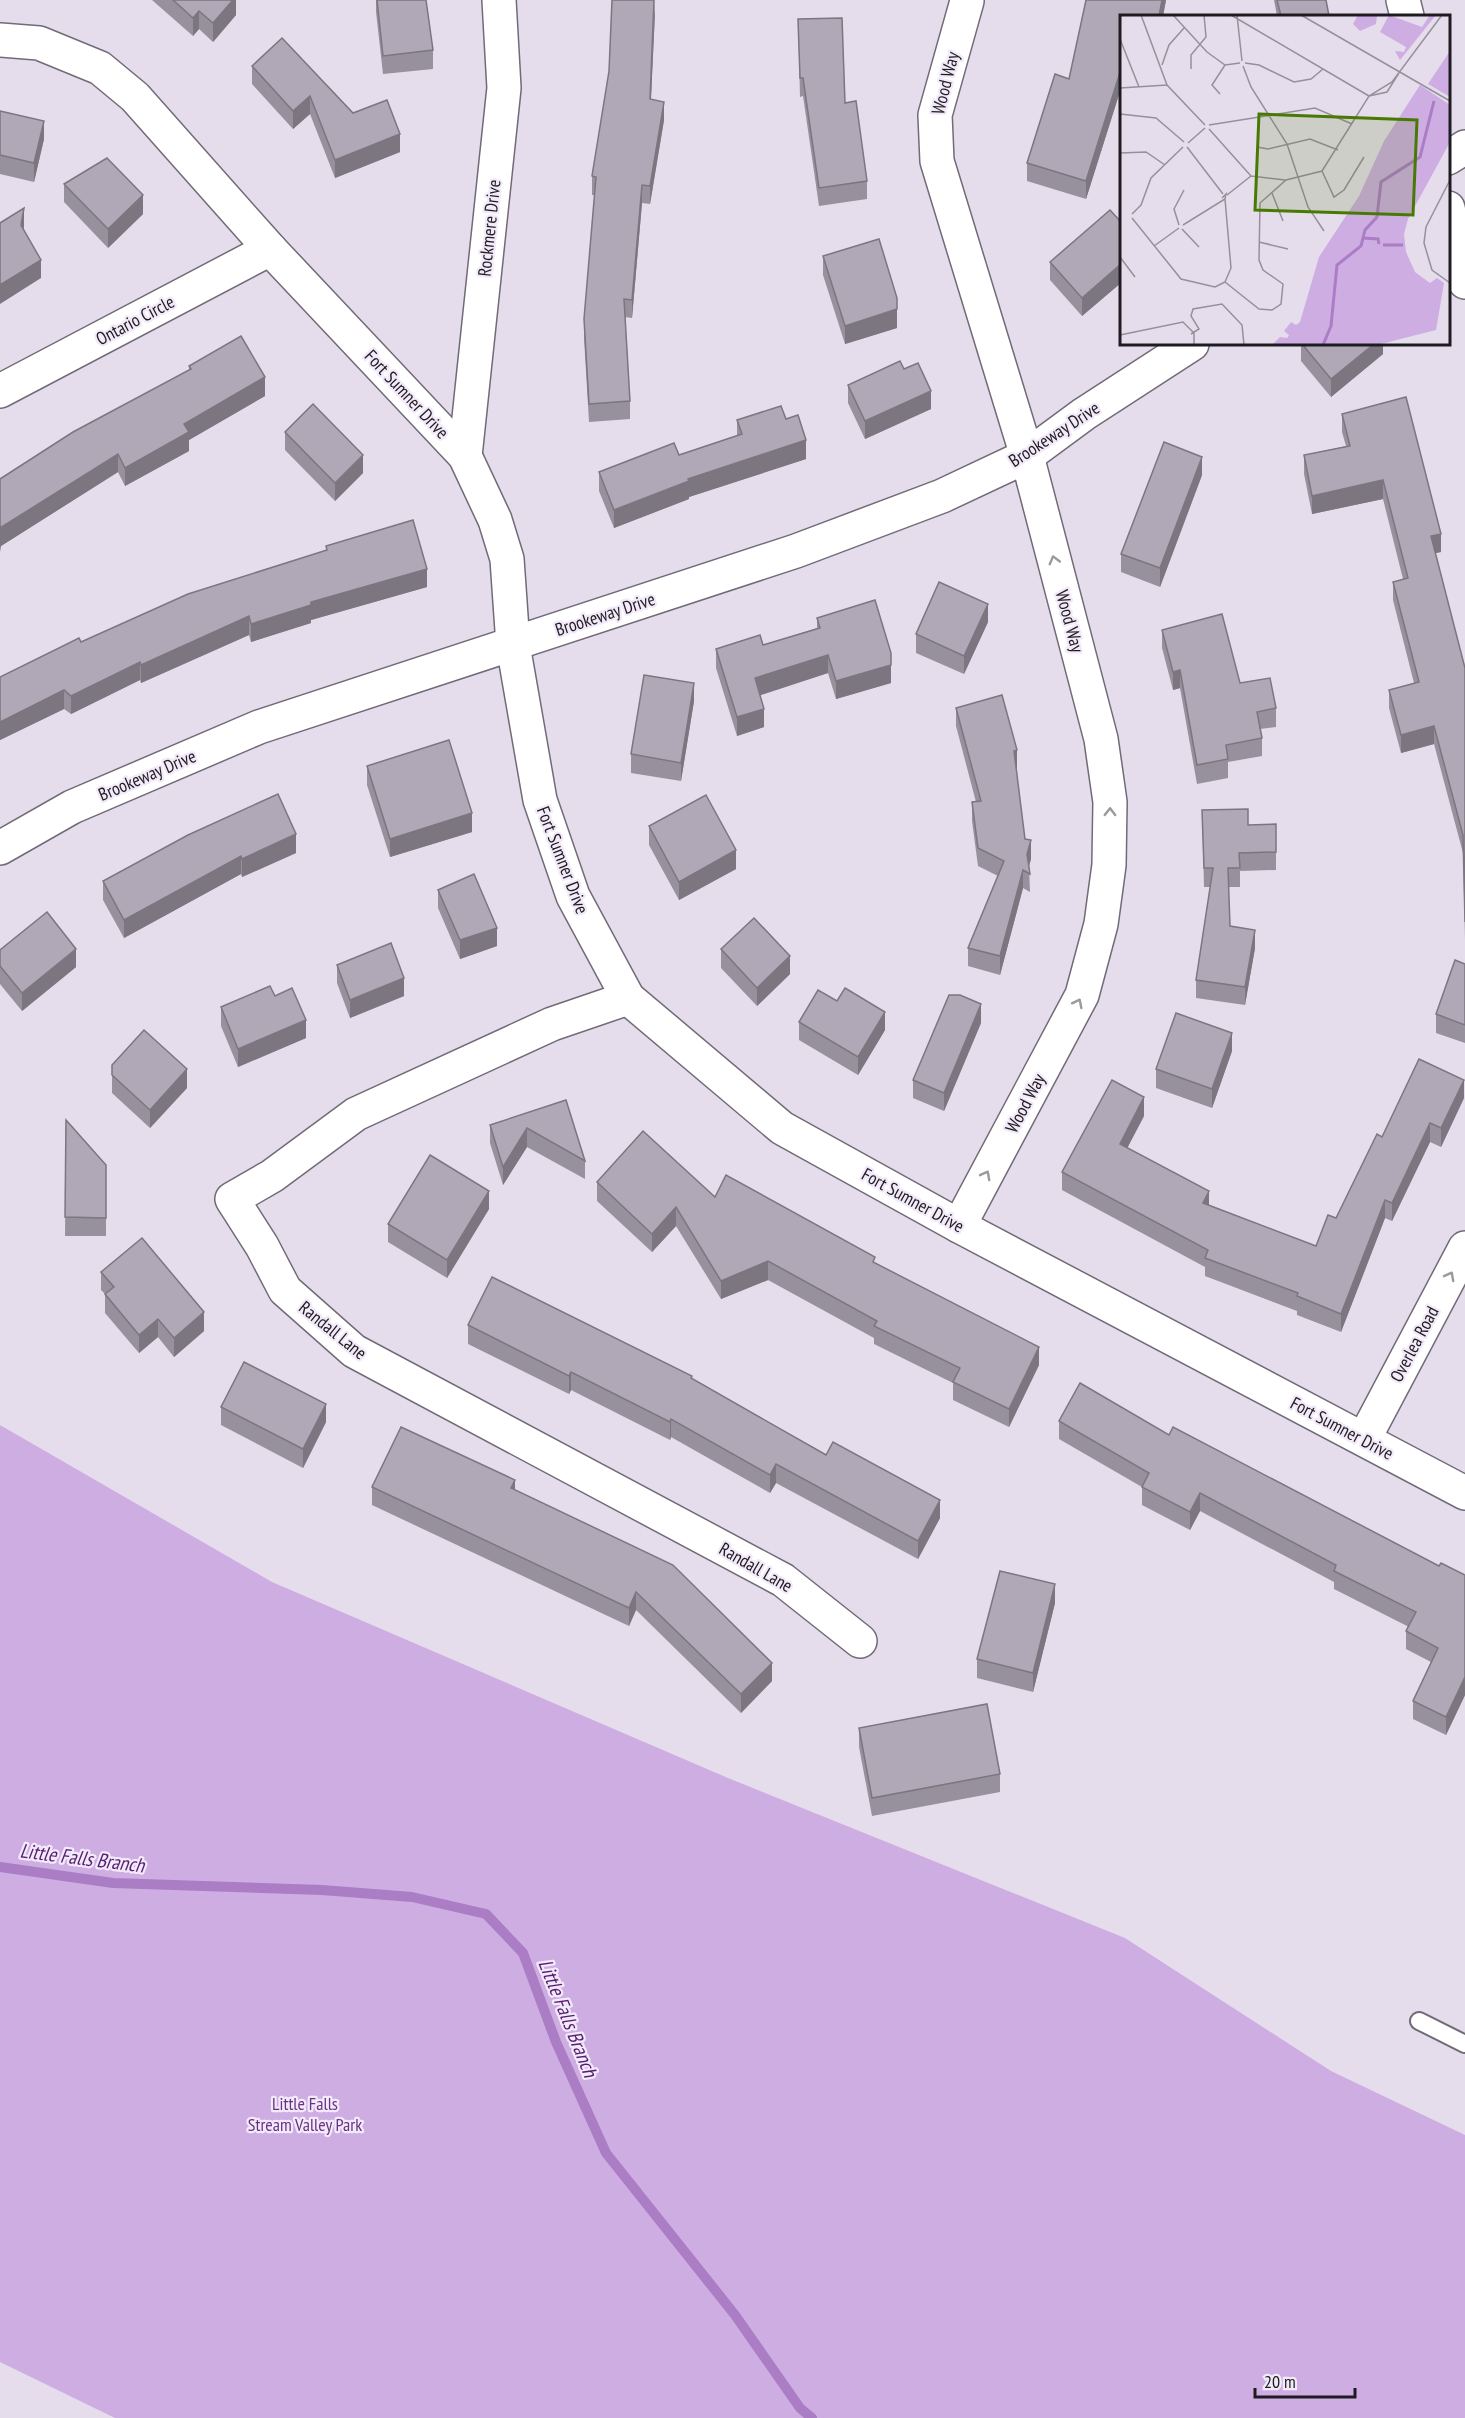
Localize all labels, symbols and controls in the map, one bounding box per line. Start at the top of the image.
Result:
inset map [1120,15,1450,345]
street label: Wood Way [926,49,964,117]
street label: Rockmere Drive [472,178,506,278]
street label: Ontario Circle [92,290,178,350]
street label: Fort Sumner Drive [360,345,454,443]
street label: Brookeway Drive [1004,396,1104,472]
one-way arrow [1049,556,1062,566]
street label: Brookeway Drive [552,587,658,641]
street label: Wood Way [1051,587,1089,655]
street label: Brookeway Drive [95,744,199,806]
street label: Fort Sumner Drive [532,803,594,917]
one-way arrow [1104,807,1116,816]
one-way arrow [1071,998,1082,1009]
street label: Wood Way [1000,1069,1050,1137]
street label: Fort Sumner Drive [858,1162,968,1238]
one-way arrow [979,1171,990,1181]
one-way arrow [1443,1272,1454,1283]
street label: Randall Lane [294,1296,372,1364]
street label: Overlea Road [1385,1302,1443,1386]
street label: Fort Sumner Drive [1287,1391,1397,1465]
street label: Randall Lane [715,1537,797,1597]
water label: Little Falls Branch [18,1837,147,1879]
water label: Little Falls Branch [533,1955,604,2082]
park label: Little Falls Stream Valley Park [248,2092,362,2136]
scale bar [1255,2361,1356,2399]
text: 20 m [1264,2370,1296,2393]

